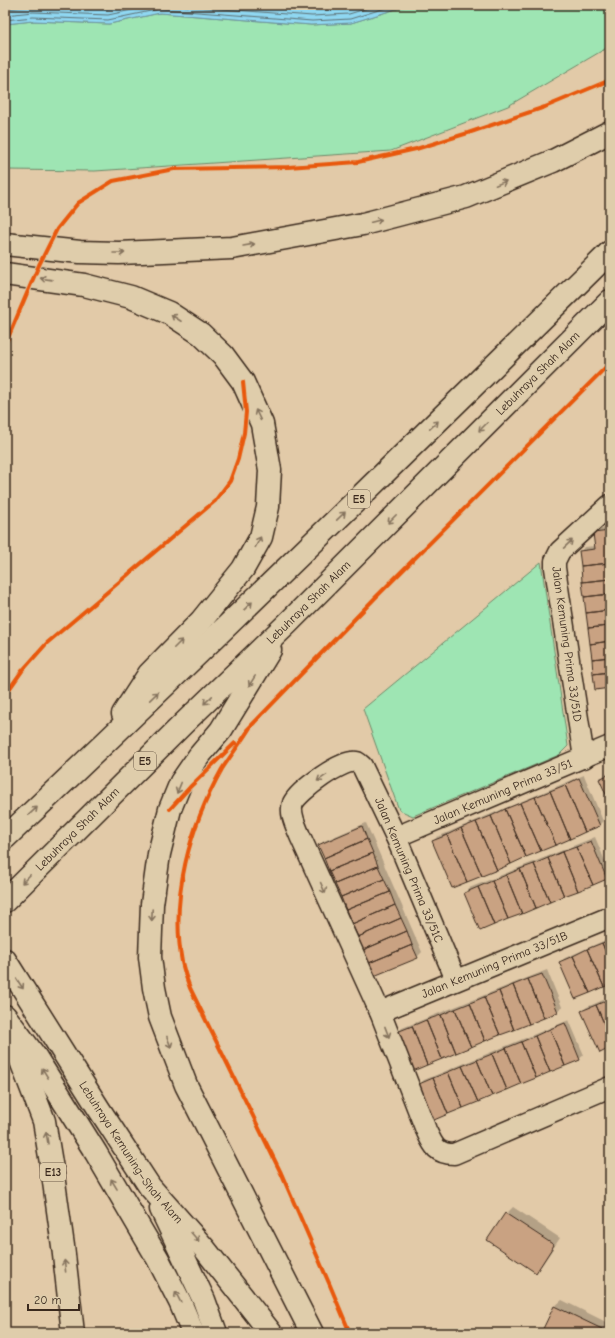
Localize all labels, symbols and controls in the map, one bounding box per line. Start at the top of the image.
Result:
one-way arrow [494,178,506,186]
one-way arrow [370,216,383,224]
one-way arrow [242,241,255,249]
one-way arrow [112,249,125,257]
one-way arrow [40,275,53,283]
one-way arrow [171,314,182,322]
street label: Lebuhraya Shah Alam [493,328,583,418]
one-way arrow [254,410,261,422]
one-way arrow [429,420,439,430]
one-way arrow [479,422,488,432]
road number: E5 [348,490,370,508]
one-way arrow [336,511,346,521]
one-way arrow [387,514,397,524]
one-way arrow [255,536,262,548]
one-way arrow [563,539,573,548]
street label: Lebuhraya Shah Alam [264,558,353,647]
street label: Jalan Kemuning Prima 33/51D [549,565,585,723]
one-way arrow [243,601,253,611]
one-way arrow [173,639,183,649]
one-way arrow [247,675,255,687]
one-way arrow [149,691,159,701]
one-way arrow [203,695,213,704]
road number: E5 [134,752,156,770]
street label: Jalan Kemuning Prima 33/51 [431,756,574,827]
one-way arrow [317,774,328,782]
one-way arrow [175,782,182,794]
street label: Lebuhraya Shah Alam [33,784,122,874]
street label: Jalan Kemuning Prima 33/51C [372,795,446,945]
one-way arrow [28,806,38,816]
one-way arrow [21,874,31,884]
one-way arrow [320,881,327,893]
one-way arrow [148,908,155,921]
street label: Jalan Kemuning Prima 33/51B [419,928,570,1001]
one-way arrow [16,978,24,989]
one-way arrow [384,1025,392,1037]
one-way arrow [166,1035,174,1047]
one-way arrow [41,1067,49,1079]
street label: Lebuhraya Kemuning–Shah Alam [76,1079,186,1226]
one-way arrow [42,1132,50,1145]
road number: E13 [40,1163,66,1181]
one-way arrow [109,1178,117,1190]
one-way arrow [190,1232,199,1242]
one-way arrow [62,1260,69,1273]
scale bar [28,1286,79,1312]
one-way arrow [174,1291,181,1303]
text: 20 m [34,1293,62,1307]

